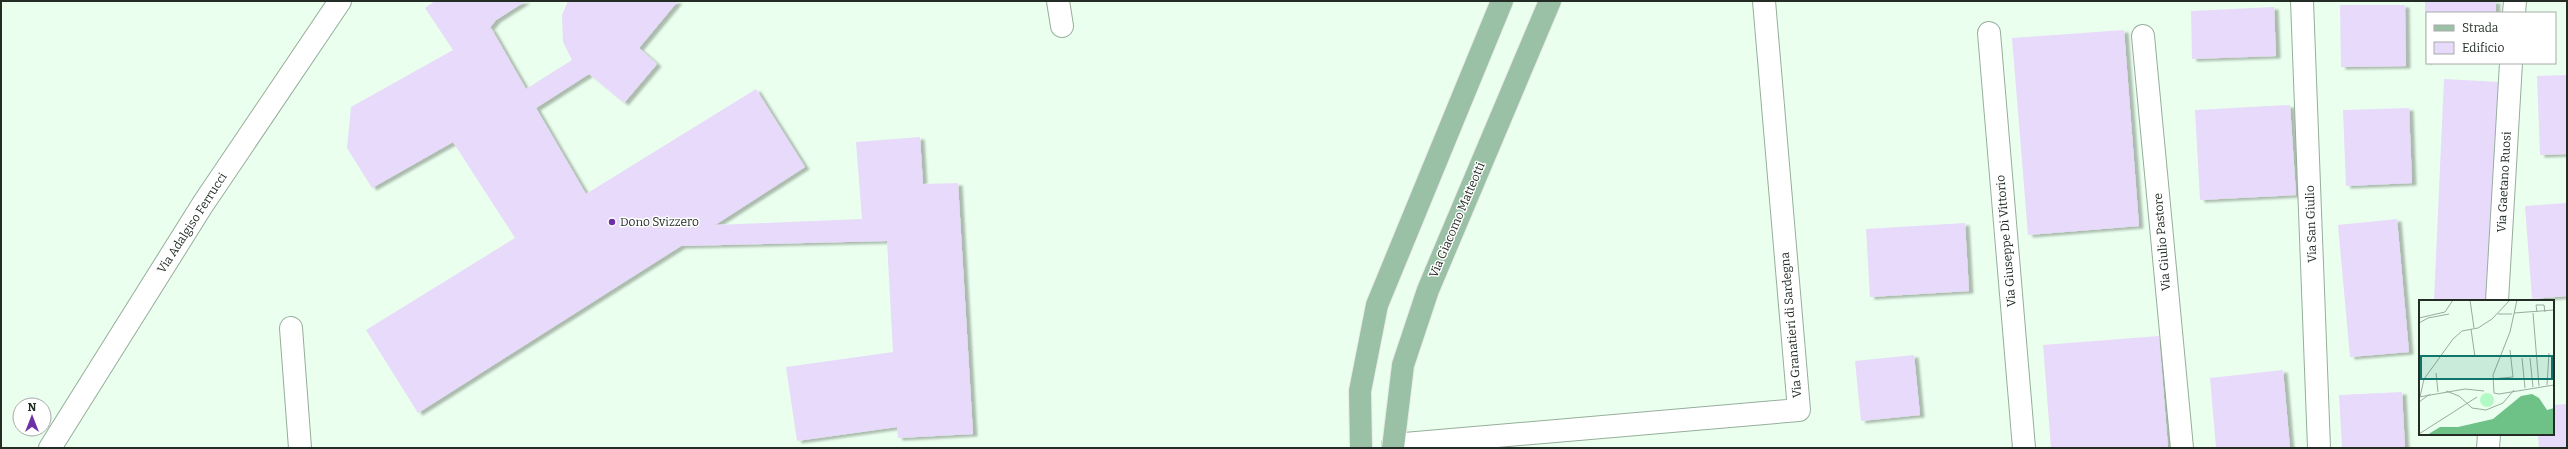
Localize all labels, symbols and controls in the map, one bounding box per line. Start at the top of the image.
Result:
legend [2426,12,2556,64]
text: Strada [2462,21,2499,35]
text: Edificio [2462,41,2504,55]
street label: Via Gaetano Ruosi [2494,131,2514,233]
street label: Via Giacomo Matteotti [1426,160,1488,280]
street label: Via Adalgiso Ferrucci [154,170,230,276]
street label: Via Giuseppe Di Vittorio [1993,174,2019,308]
street label: Via San Giulio [2303,185,2319,263]
street label: Via Giulio Pastore [2151,192,2173,292]
place label: Dono Svizzero [620,215,699,229]
marker: Dono Svizzero [607,217,617,227]
street label: Via Granatieri di Sardegna [1778,251,1804,398]
inset map [2419,300,2554,435]
north arrow [12,397,52,437]
text: N [28,401,37,414]

